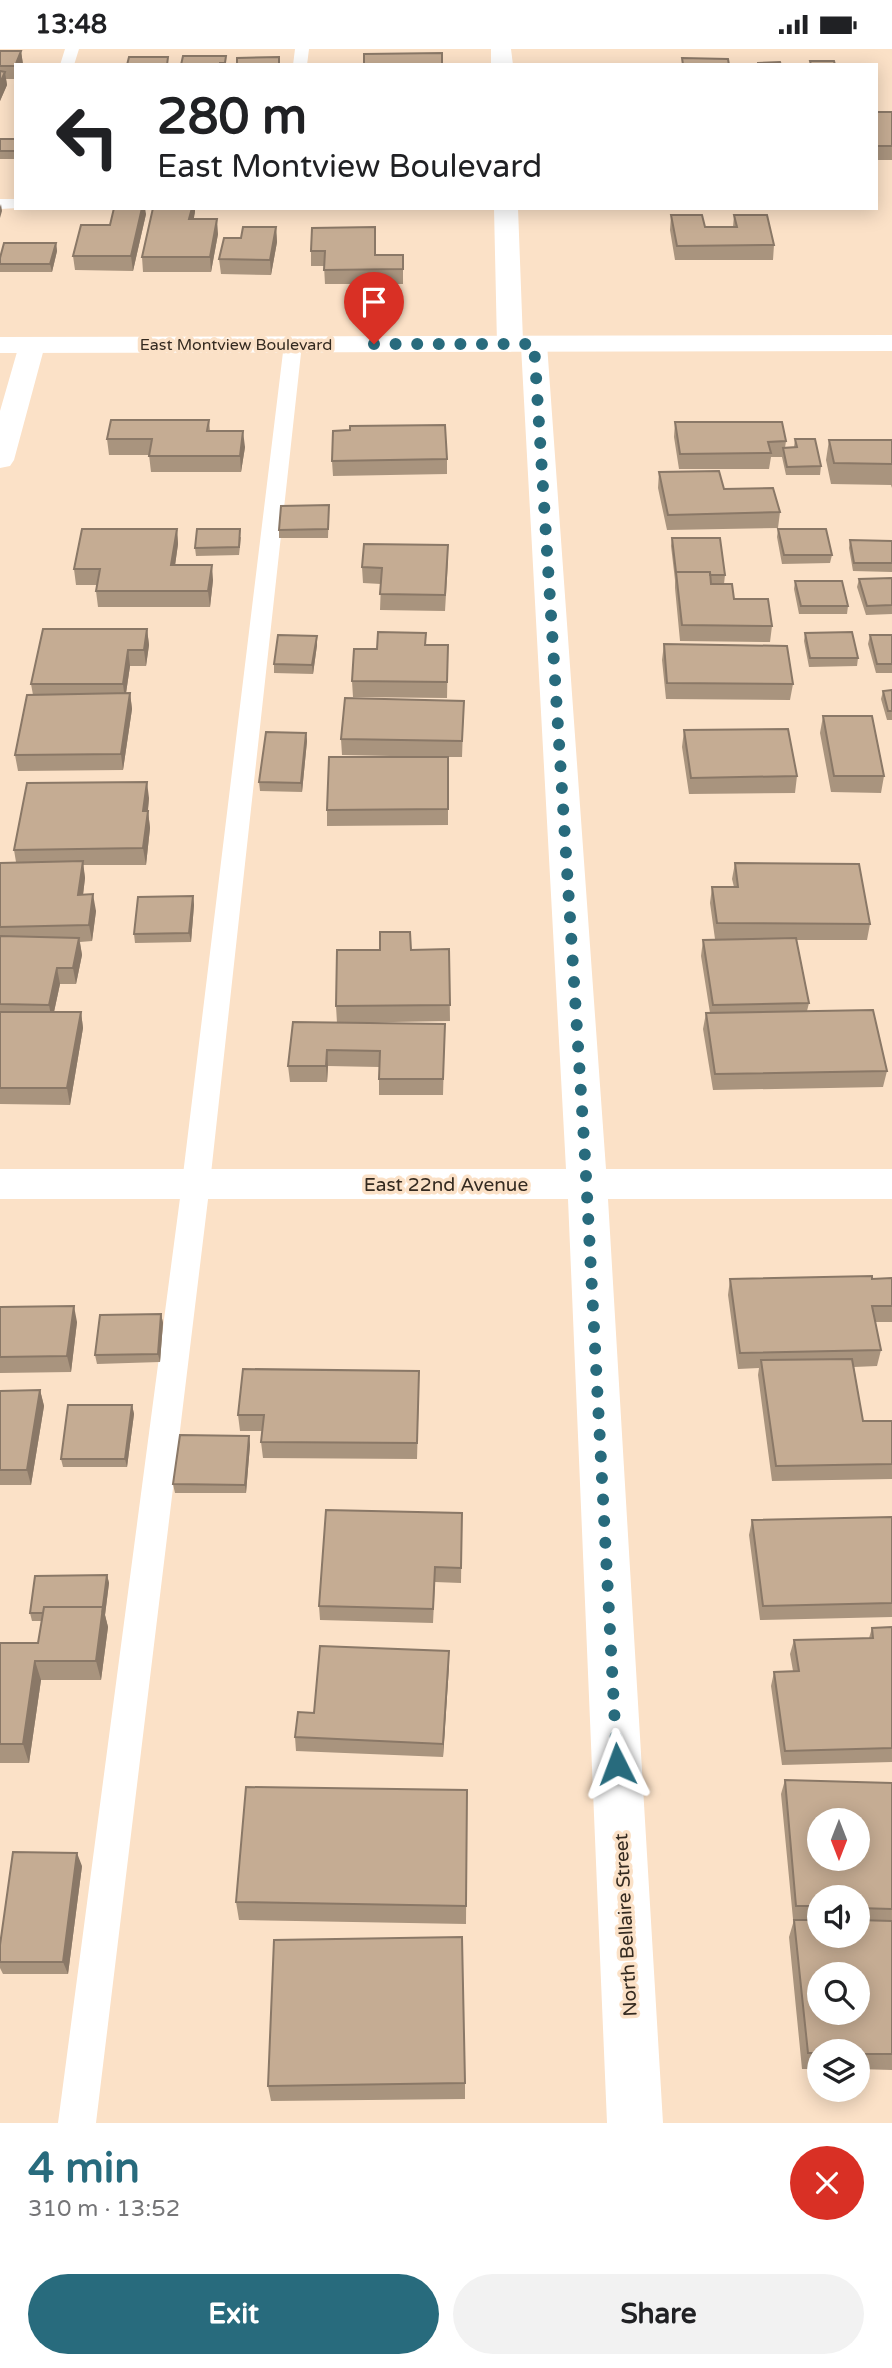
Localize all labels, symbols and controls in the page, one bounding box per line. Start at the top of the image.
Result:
text: 13:48 [35,9,107,40]
text: 280 m [157,88,307,147]
icon: left [42,91,133,182]
text: East Montview Boulevard [157,148,542,186]
pin [344,272,404,344]
icon: arrive [355,283,393,321]
street label: East Montview Boulevard [140,335,332,355]
street label: East 22nd Avenue [364,1174,528,1196]
position arrow [580,1727,654,1801]
north arrow [807,1808,870,1871]
map controls [807,1808,870,2102]
street label: North Bellaire Street [610,1833,642,2017]
button: sound [807,1885,870,1948]
button: search [807,1962,870,2025]
button: layers [807,2039,870,2102]
text: 4 min [28,2143,140,2194]
button: close [790,2146,864,2220]
text: 310 m · 13:52 [28,2195,180,2223]
button: Exit [28,2274,439,2354]
button: Share [453,2274,864,2354]

